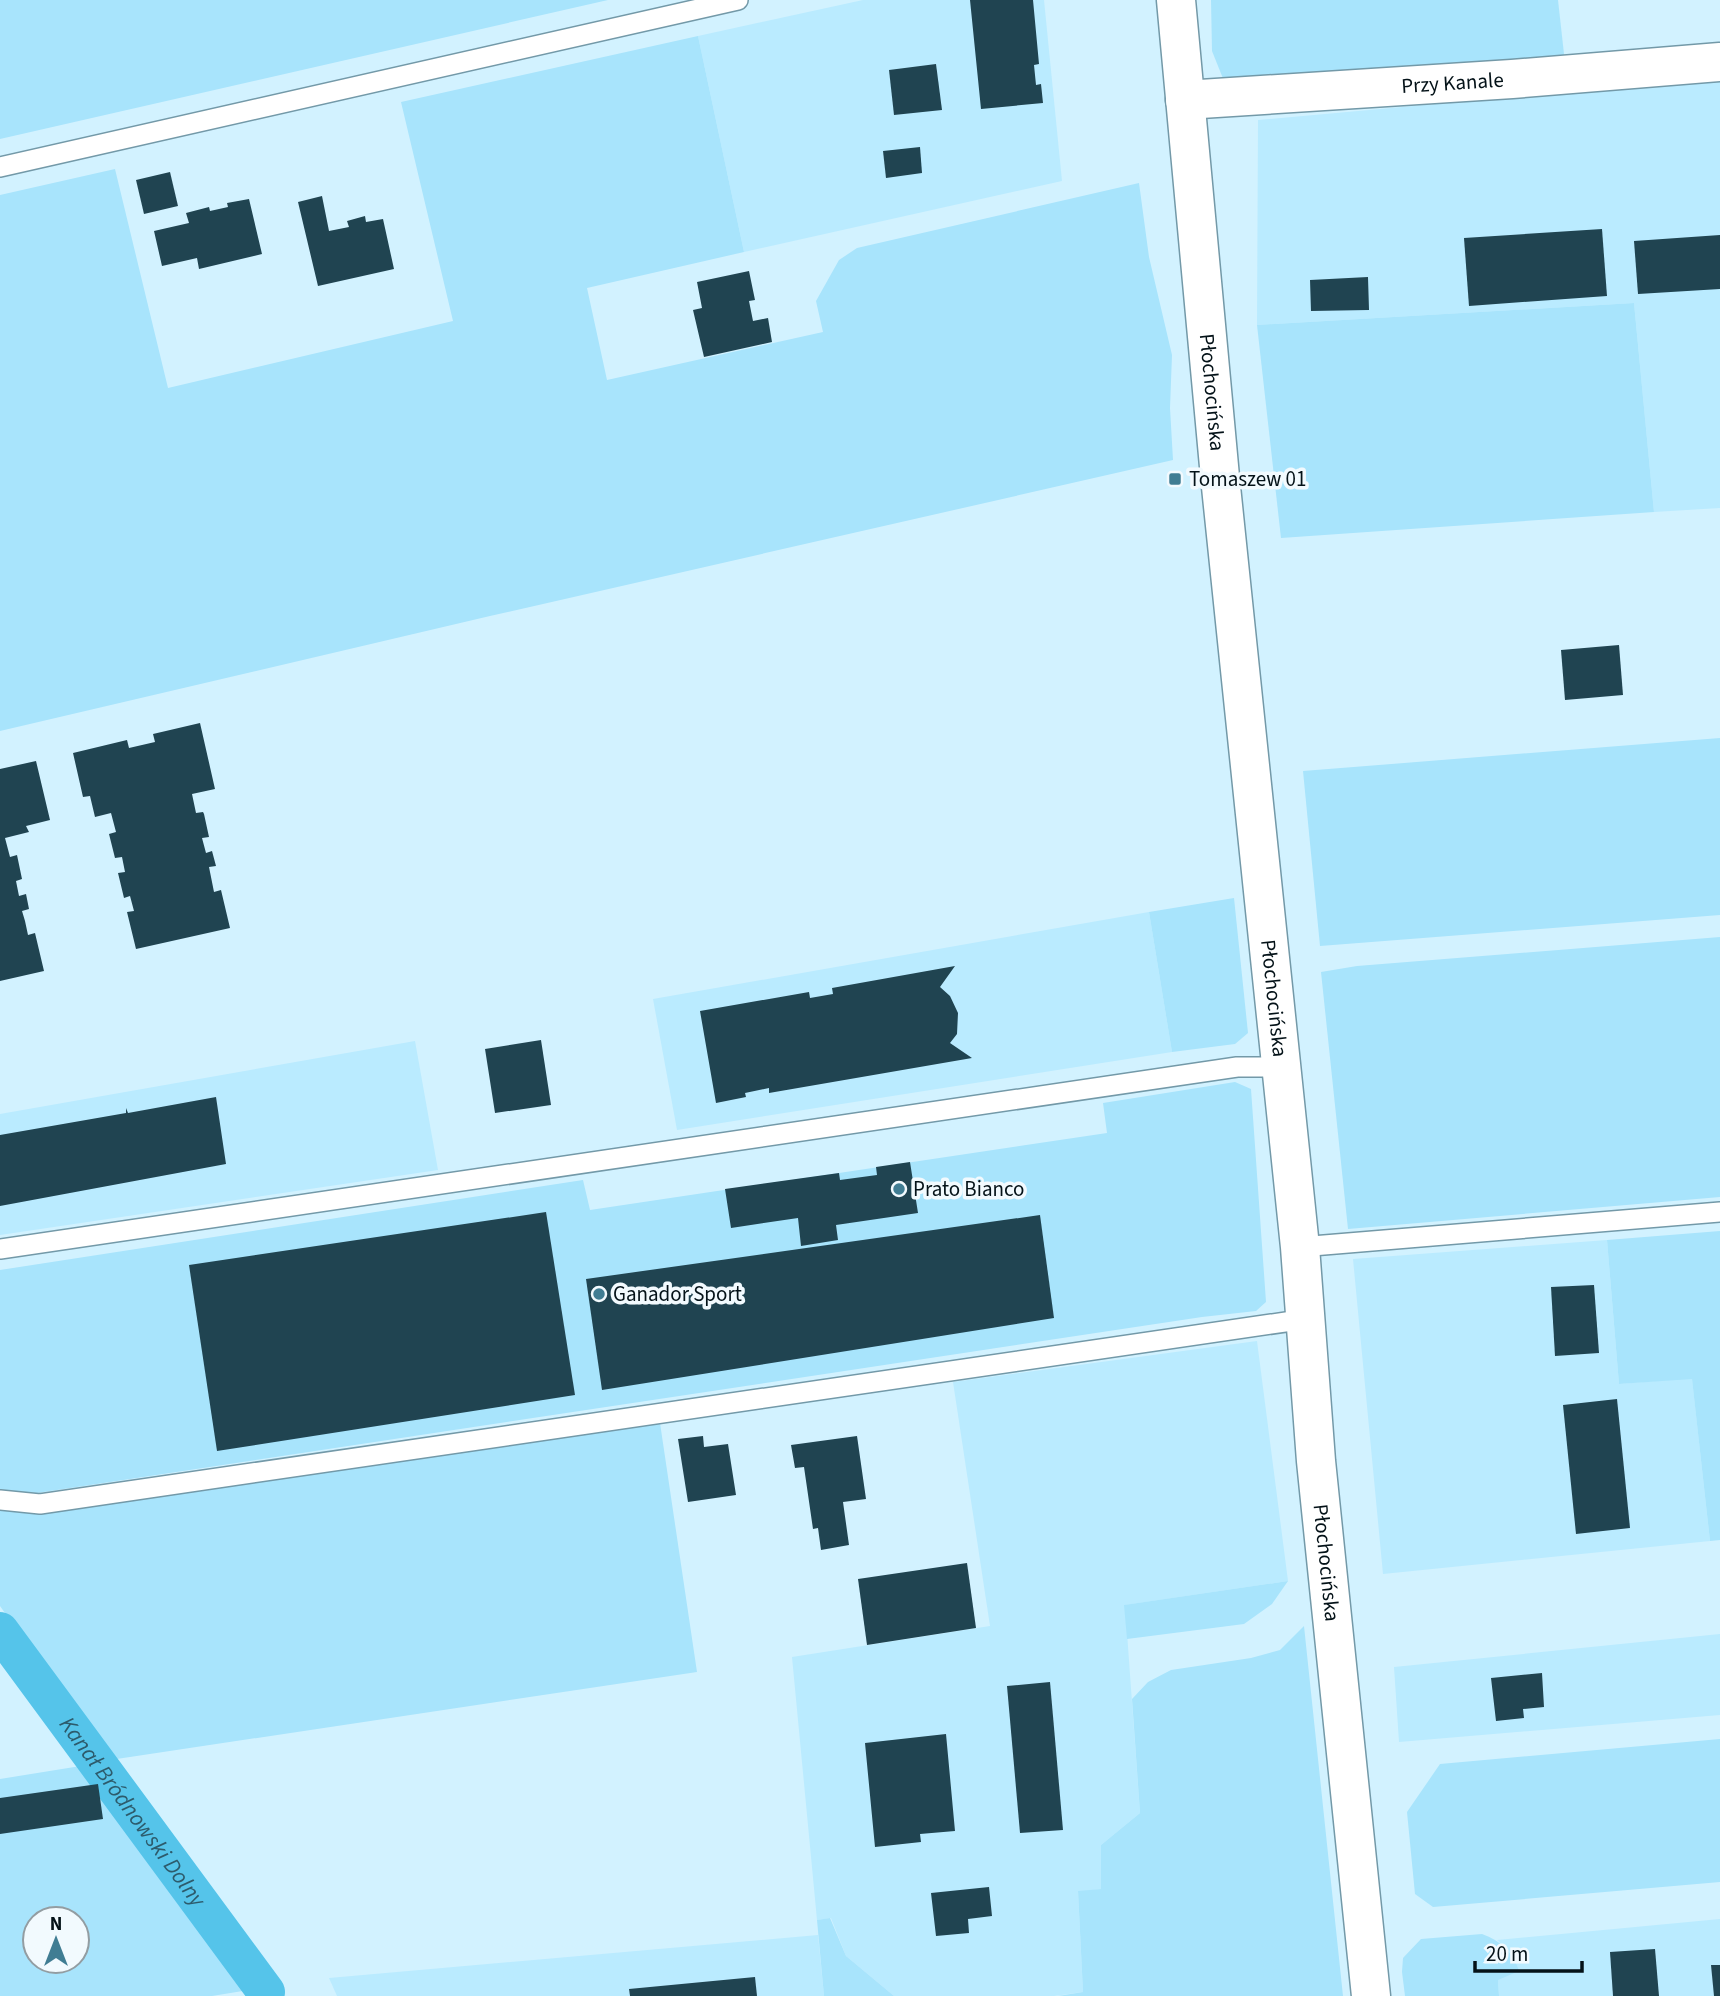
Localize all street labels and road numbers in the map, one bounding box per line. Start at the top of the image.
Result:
street label: Przy Kanale [1400,65,1505,101]
street label: Płochocińska [1192,332,1233,452]
street label: Płochocińska [1253,938,1295,1058]
street label: Płochocińska [1306,1503,1347,1623]

